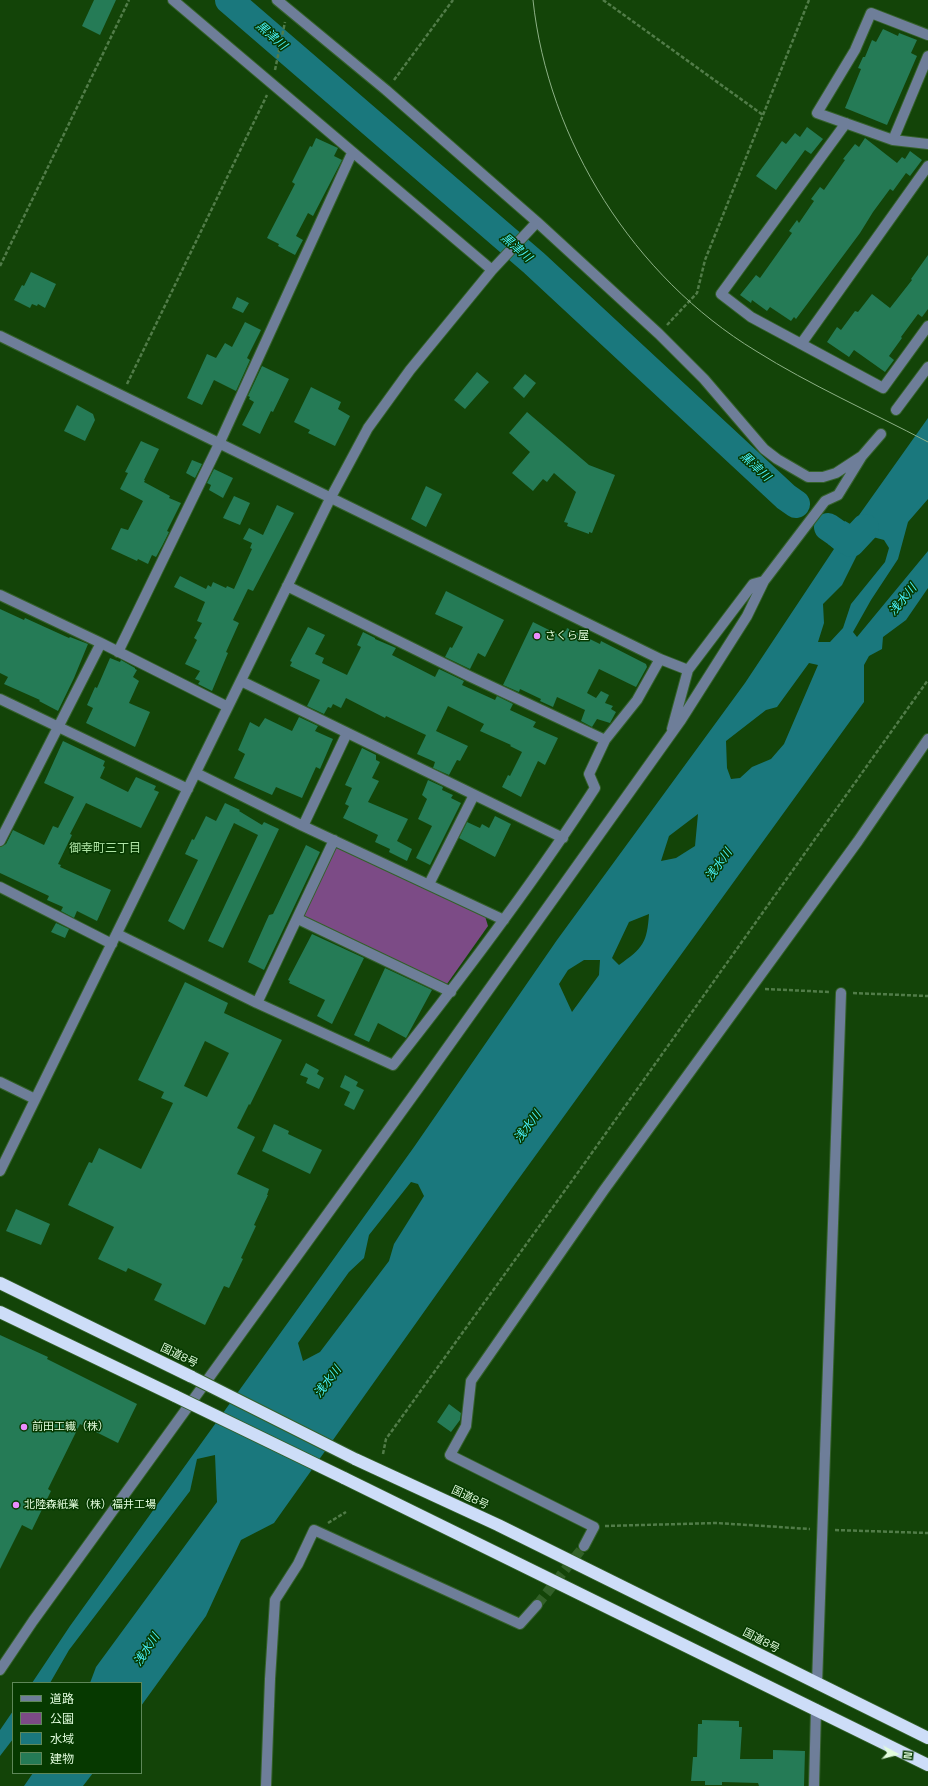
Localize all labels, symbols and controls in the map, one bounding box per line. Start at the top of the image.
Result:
water label: 黒津川 [253,19,289,53]
water label: 黒津川 [498,231,534,265]
water label: 黒津川 [737,449,773,485]
water label: 浅水川 [886,582,920,618]
place label: さくら屋 [545,629,589,643]
marker: さくら屋 [532,631,542,641]
district label: 御幸町三丁目 [69,842,141,856]
water label: 浅水川 [703,846,735,884]
water label: 浅水川 [511,1108,545,1146]
street label: 国道8号 [158,1341,200,1371]
water label: 浅水川 [311,1363,345,1401]
place label: 前田工繊（株） [32,1420,109,1434]
marker: 前田工繊（株） [19,1422,29,1432]
street label: 国道8号 [449,1484,491,1512]
place label: 北陸森紙業（株）福井工場 [24,1498,156,1512]
marker: 北陸森紙業（株）福井工場 [11,1500,21,1510]
street label: 国道8号 [740,1626,782,1656]
water label: 浅水川 [131,1631,163,1669]
legend [12,1682,142,1774]
text: 道路 [50,1691,74,1707]
text: 公園 [50,1711,74,1727]
text: 水域 [50,1731,74,1747]
north arrow [876,1734,916,1774]
text: 建物 [50,1751,74,1767]
text: N [901,1751,915,1760]

